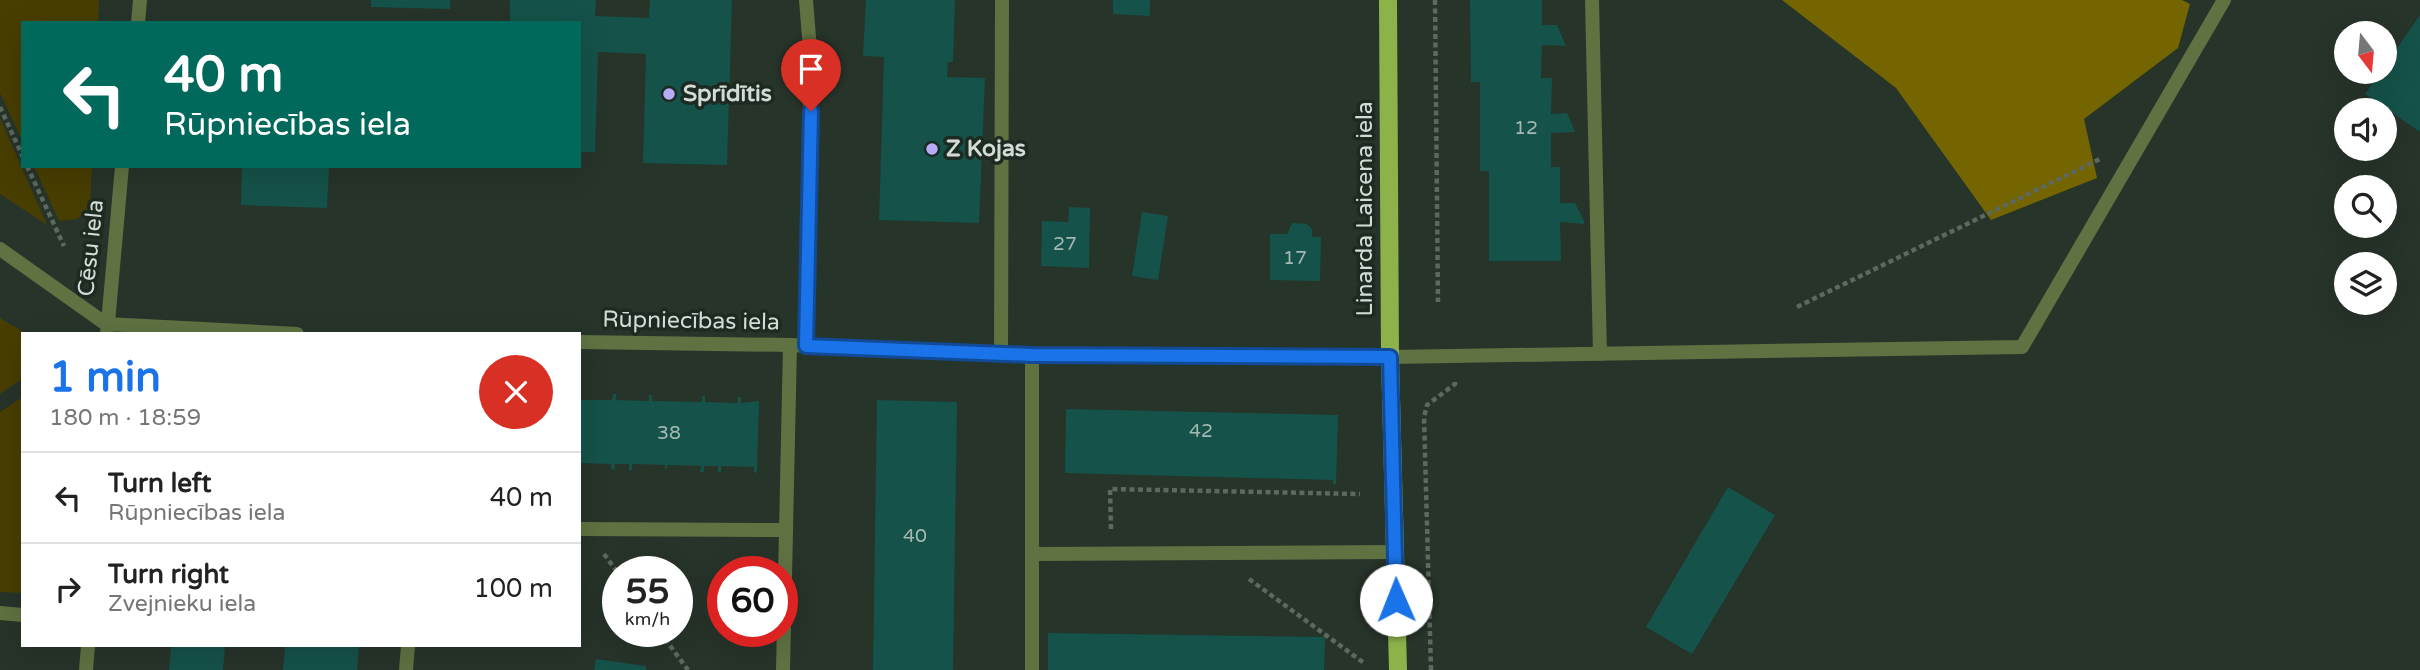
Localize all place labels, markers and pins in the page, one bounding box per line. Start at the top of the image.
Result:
pin [781,39,841,111]
place label: Sprīdītis [683,80,772,108]
marker: Sprīdītis [661,86,677,102]
place label: Z Kojas [946,135,1026,163]
marker: Z Kojas [924,141,940,157]

